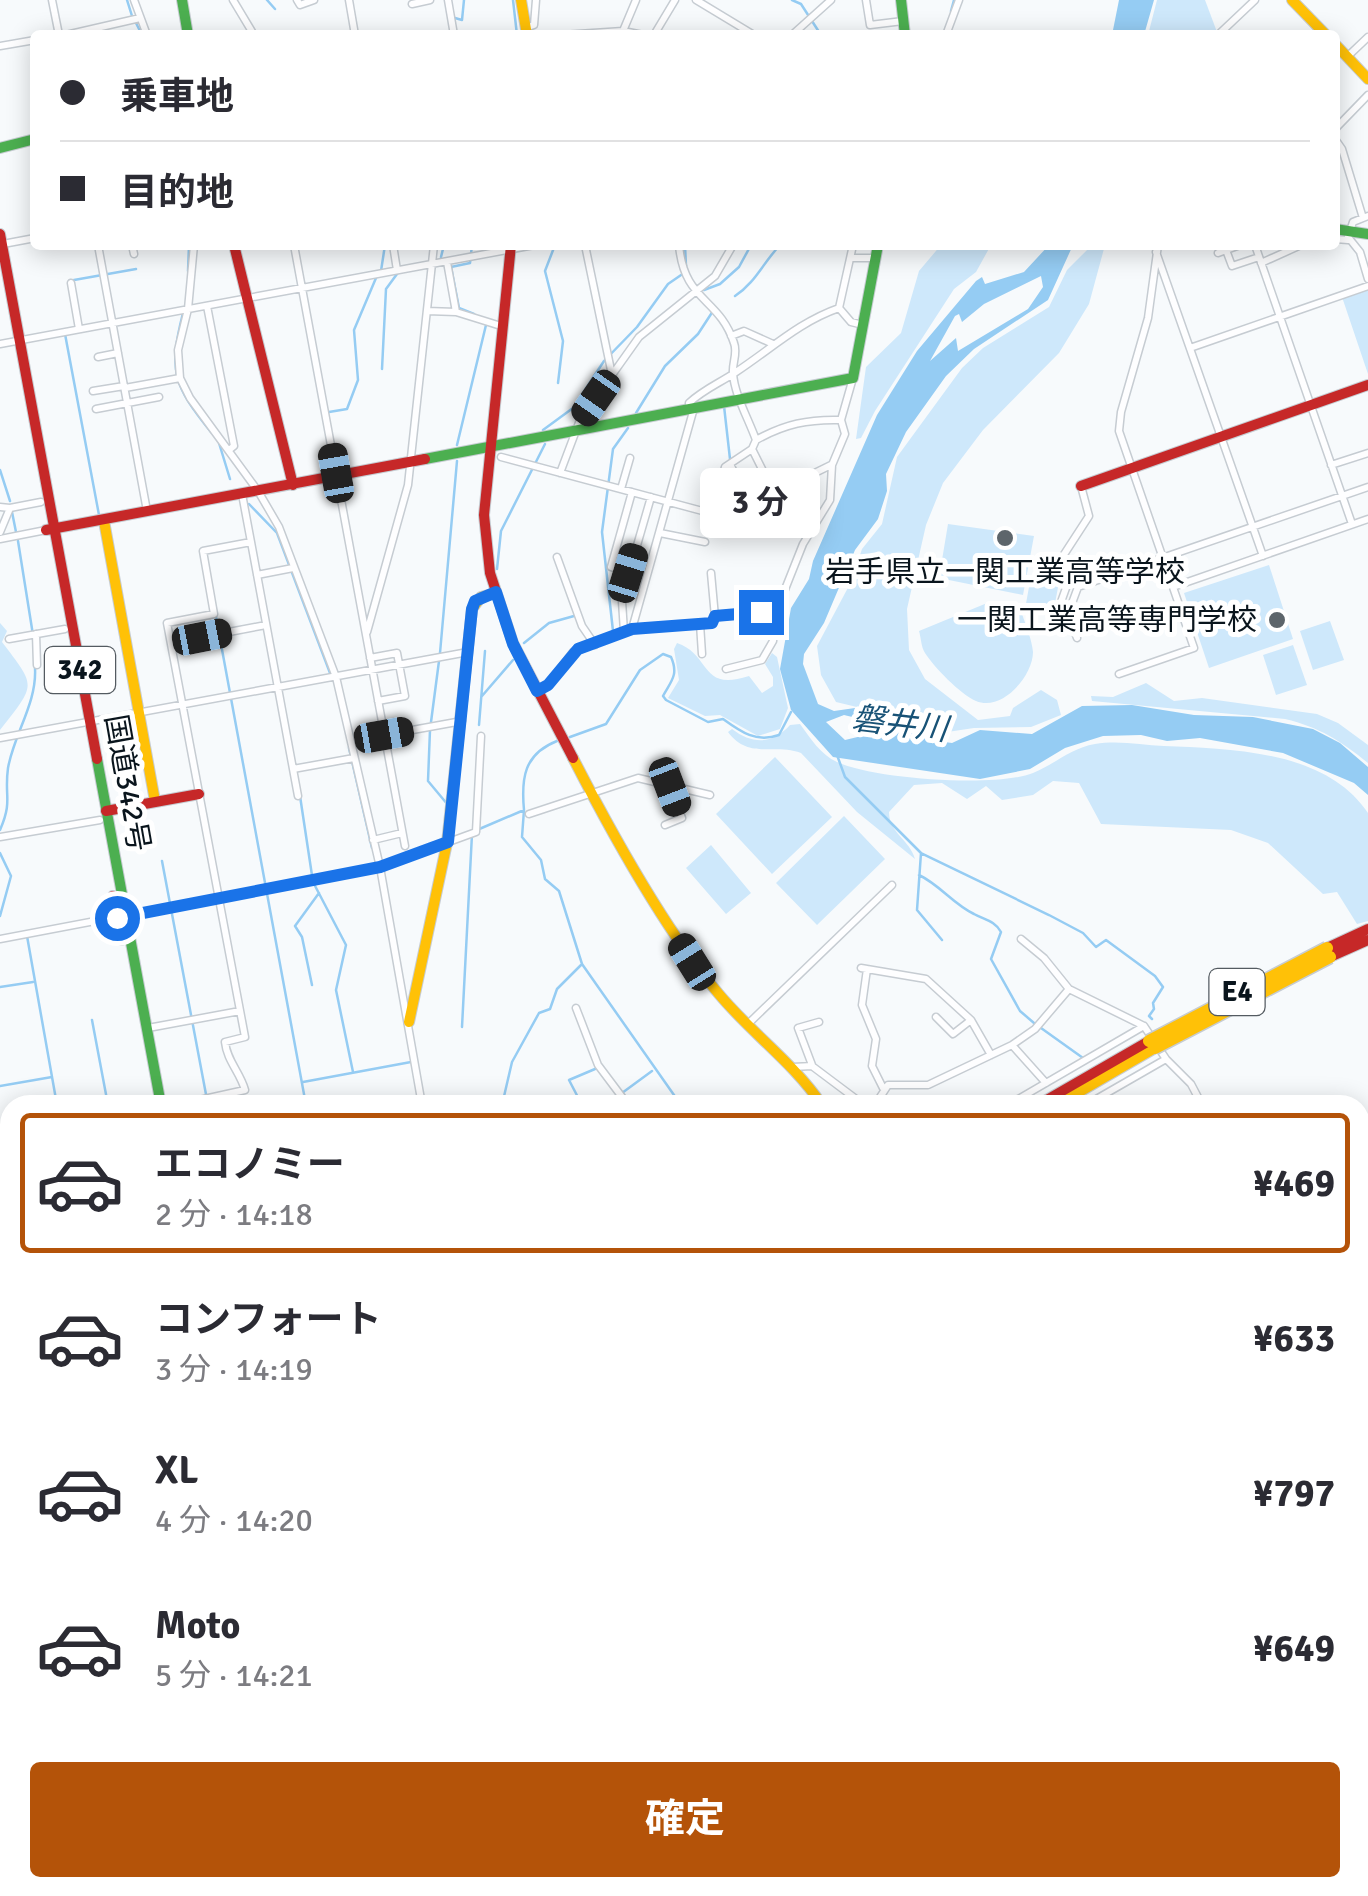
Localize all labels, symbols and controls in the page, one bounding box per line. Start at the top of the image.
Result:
text: 乗車地 [120,73,234,120]
text: 目的地 [120,169,234,216]
car [567,365,625,431]
car [316,441,356,505]
callout: 3 分 [701,467,821,537]
text: 3 分 [732,483,788,522]
marker: 岩手県立一関工業高等学校 [994,527,1016,549]
car [605,540,651,606]
place label: 岩手県立一関工業高等学校 [825,554,1185,591]
route end [739,590,784,635]
place label: 一関工業高等専門学校 [957,602,1257,639]
marker: 一関工業高等専門学校 [1266,609,1288,631]
car [170,617,234,657]
road number: 342 [45,647,115,693]
water label: 磐井川 [850,699,953,750]
street label: 国道342号 [97,712,157,854]
car [352,715,416,755]
car [645,754,695,820]
route start [95,896,140,941]
car [663,929,721,995]
road number: E4 [1210,969,1264,1015]
icon: car [35,1138,125,1228]
text: エコノミー [155,1141,345,1188]
text: ¥469 [1253,1160,1335,1207]
text: 2 分 · 14:18 [155,1195,313,1234]
icon: car [35,1293,125,1383]
text: コンフォート [155,1296,382,1343]
text: ¥633 [1253,1315,1335,1362]
text: 3 分 · 14:19 [155,1350,313,1389]
text: XL [155,1447,198,1494]
icon: car [35,1448,125,1538]
text: ¥797 [1253,1470,1335,1517]
text: 4 分 · 14:20 [155,1501,313,1540]
text: Moto [155,1602,240,1649]
icon: car [35,1603,125,1693]
text: ¥649 [1253,1625,1335,1672]
text: 5 分 · 14:21 [155,1656,313,1695]
button: 確定 [30,1762,1340,1877]

